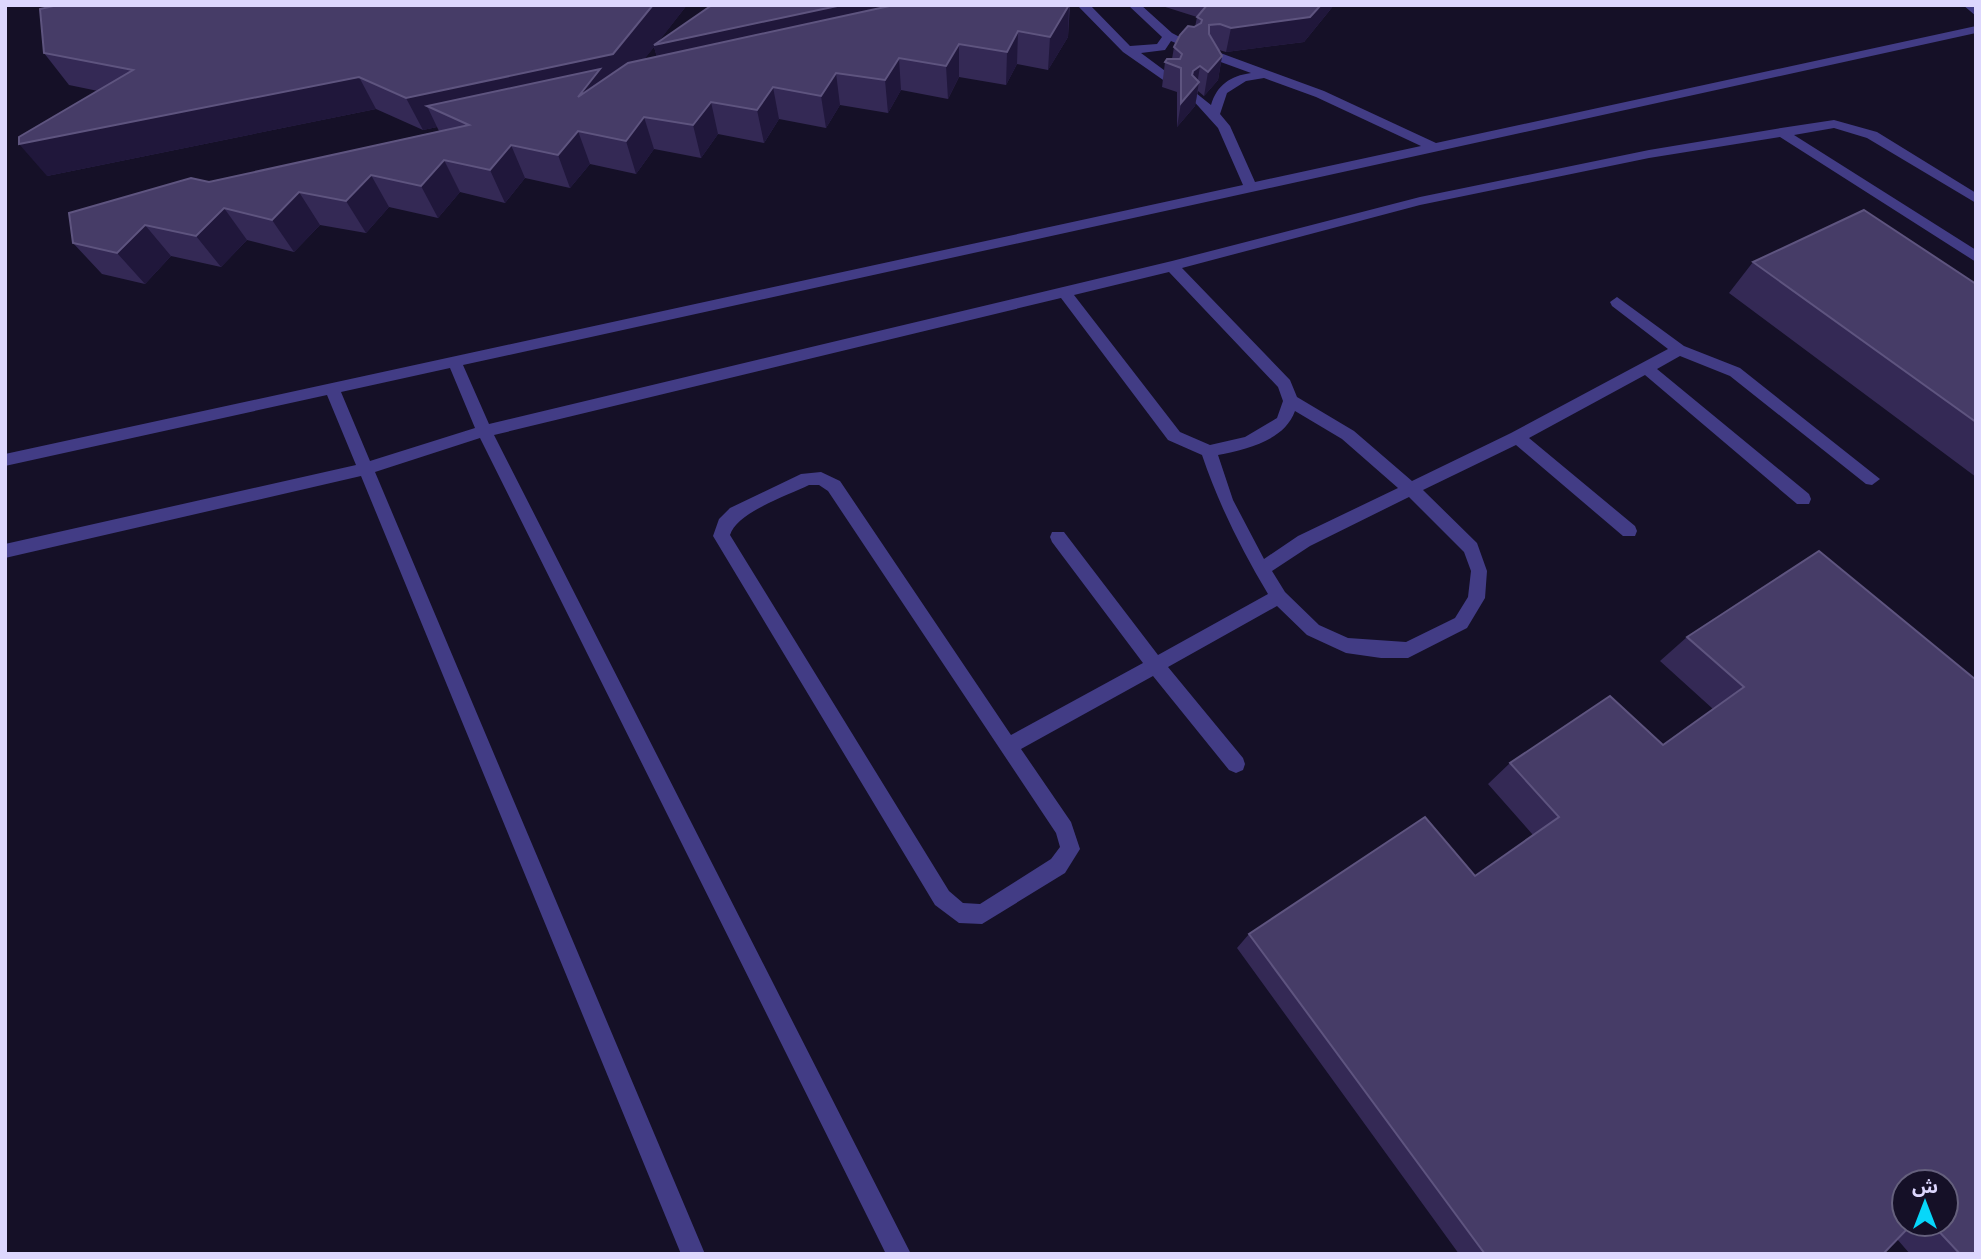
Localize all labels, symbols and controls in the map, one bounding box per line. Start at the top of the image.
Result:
north arrow [1890,1168,1960,1238]
text: ش [1912,1173,1938,1199]

